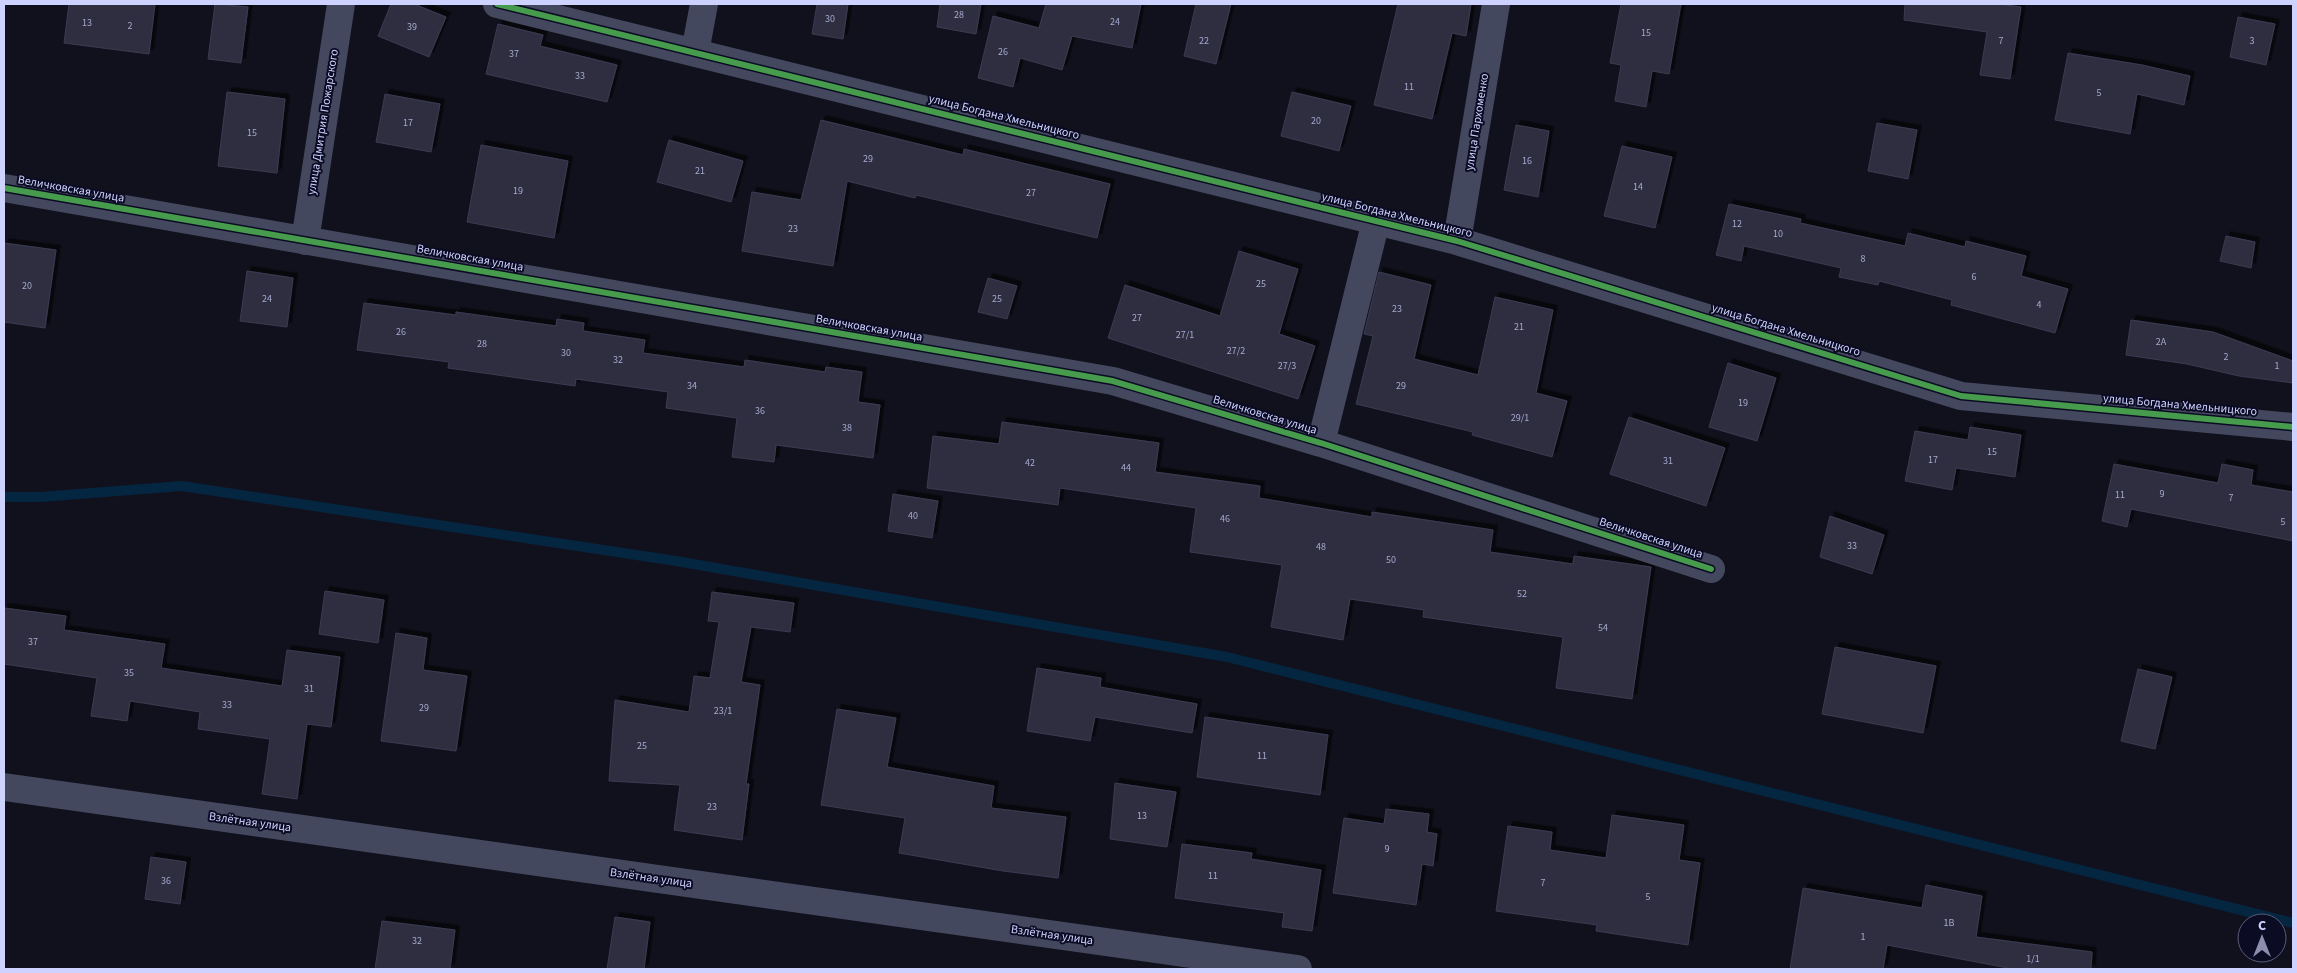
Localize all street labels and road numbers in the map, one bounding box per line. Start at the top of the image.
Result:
street label: улица Дмитрия Пожарского [303,48,343,196]
street label: улица Пархоменко [1461,72,1493,172]
street label: улица Богдана Хмельницкого [927,90,1081,144]
street label: Величковская улица [16,171,126,207]
street label: улица Богдана Хмельницкого [1320,188,1474,242]
street label: Величковская улица [415,240,525,276]
street label: улица Богдана Хмельницкого [1710,299,1862,361]
street label: Величковская улица [814,310,924,346]
street label: улица Богдана Хмельницкого [2102,390,2258,420]
street label: Величковская улица [1211,391,1319,439]
street label: Величковская улица [1597,513,1705,563]
street label: Взлётная улица [208,808,292,836]
street label: Взлётная улица [609,864,693,892]
street label: Взлётная улица [1010,921,1094,949]

